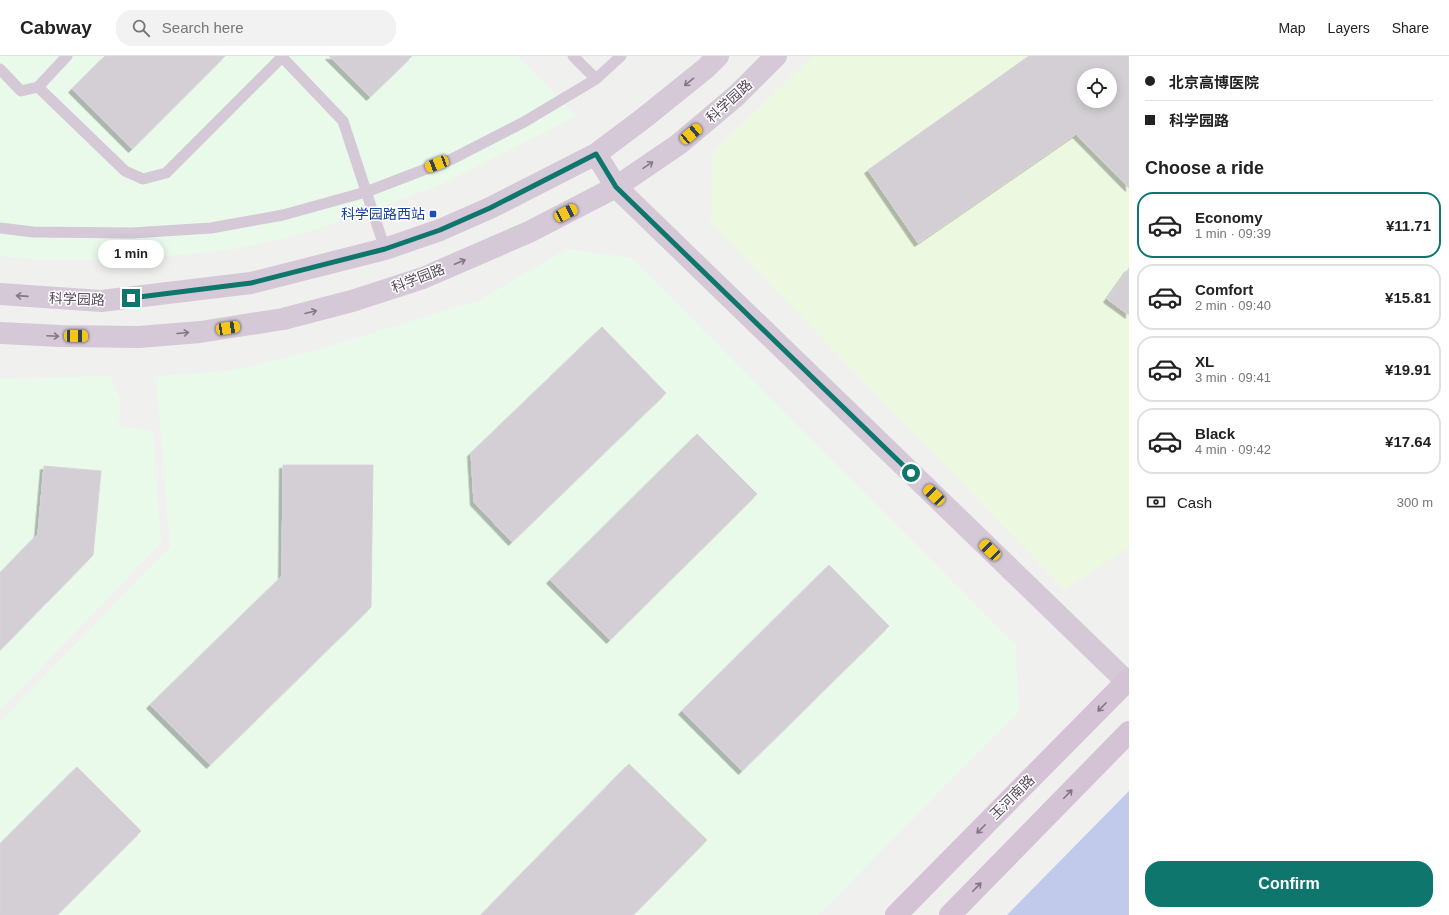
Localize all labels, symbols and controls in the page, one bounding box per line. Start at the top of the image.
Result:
search box [116,10,396,46]
text: Cabway [20,17,92,38]
icon: search [130,17,152,39]
text: Search here [162,19,244,36]
text: Map [1278,20,1306,36]
text: Layers [1328,20,1370,36]
text: Share [1392,20,1429,36]
map controls [1077,68,1117,108]
button: locate [1077,68,1117,108]
text: 北京高博医院 [1169,74,1259,91]
street label: 科学园路 [703,76,755,126]
one-way arrow [683,78,694,87]
text: 科学园路 [1169,112,1229,129]
car [678,122,704,146]
car [424,154,450,174]
text: Choose a ride [1145,158,1264,178]
one-way arrow [643,161,654,169]
car [553,202,579,224]
place label: 科学园路西站 [341,206,425,222]
icon: car [1147,207,1183,243]
marker: 科学园路西站 [428,209,438,219]
text: Economy [1195,209,1263,226]
text: ¥11.71 [1386,217,1431,234]
text: 1 min · 09:39 [1195,226,1271,241]
callout: 1 min [98,240,164,268]
text: 1 min [114,246,148,261]
one-way arrow [454,257,466,265]
street label: 科学园路 [389,260,447,296]
icon: car [1147,279,1183,315]
text: Comfort [1195,281,1253,298]
route end [122,289,140,307]
text: ¥15.81 [1385,289,1431,306]
street label: 科学园路 [49,290,105,308]
one-way arrow [16,292,29,299]
text: 2 min · 09:40 [1195,298,1271,313]
one-way arrow [304,308,317,315]
car [215,320,241,336]
car [64,330,88,342]
one-way arrow [176,330,189,337]
one-way arrow [46,332,59,339]
icon: car [1147,351,1183,387]
text: XL [1195,353,1214,370]
text: ¥19.91 [1385,361,1431,378]
text: 3 min · 09:41 [1195,370,1271,385]
icon: car [1147,423,1183,459]
text: Black [1195,425,1235,442]
text: ¥17.64 [1385,433,1431,450]
text: 4 min · 09:42 [1195,442,1271,457]
route start [902,464,920,482]
car [921,482,947,508]
icon: cash [1145,491,1167,513]
text: Cash [1177,494,1212,511]
text: 300 m [1397,495,1433,510]
car [977,537,1003,563]
one-way arrow [1097,702,1106,712]
street label: 玉河南路 [987,772,1037,822]
one-way arrow [1064,789,1073,799]
one-way arrow [976,824,985,834]
button: Confirm [1145,861,1433,907]
one-way arrow [973,882,982,892]

